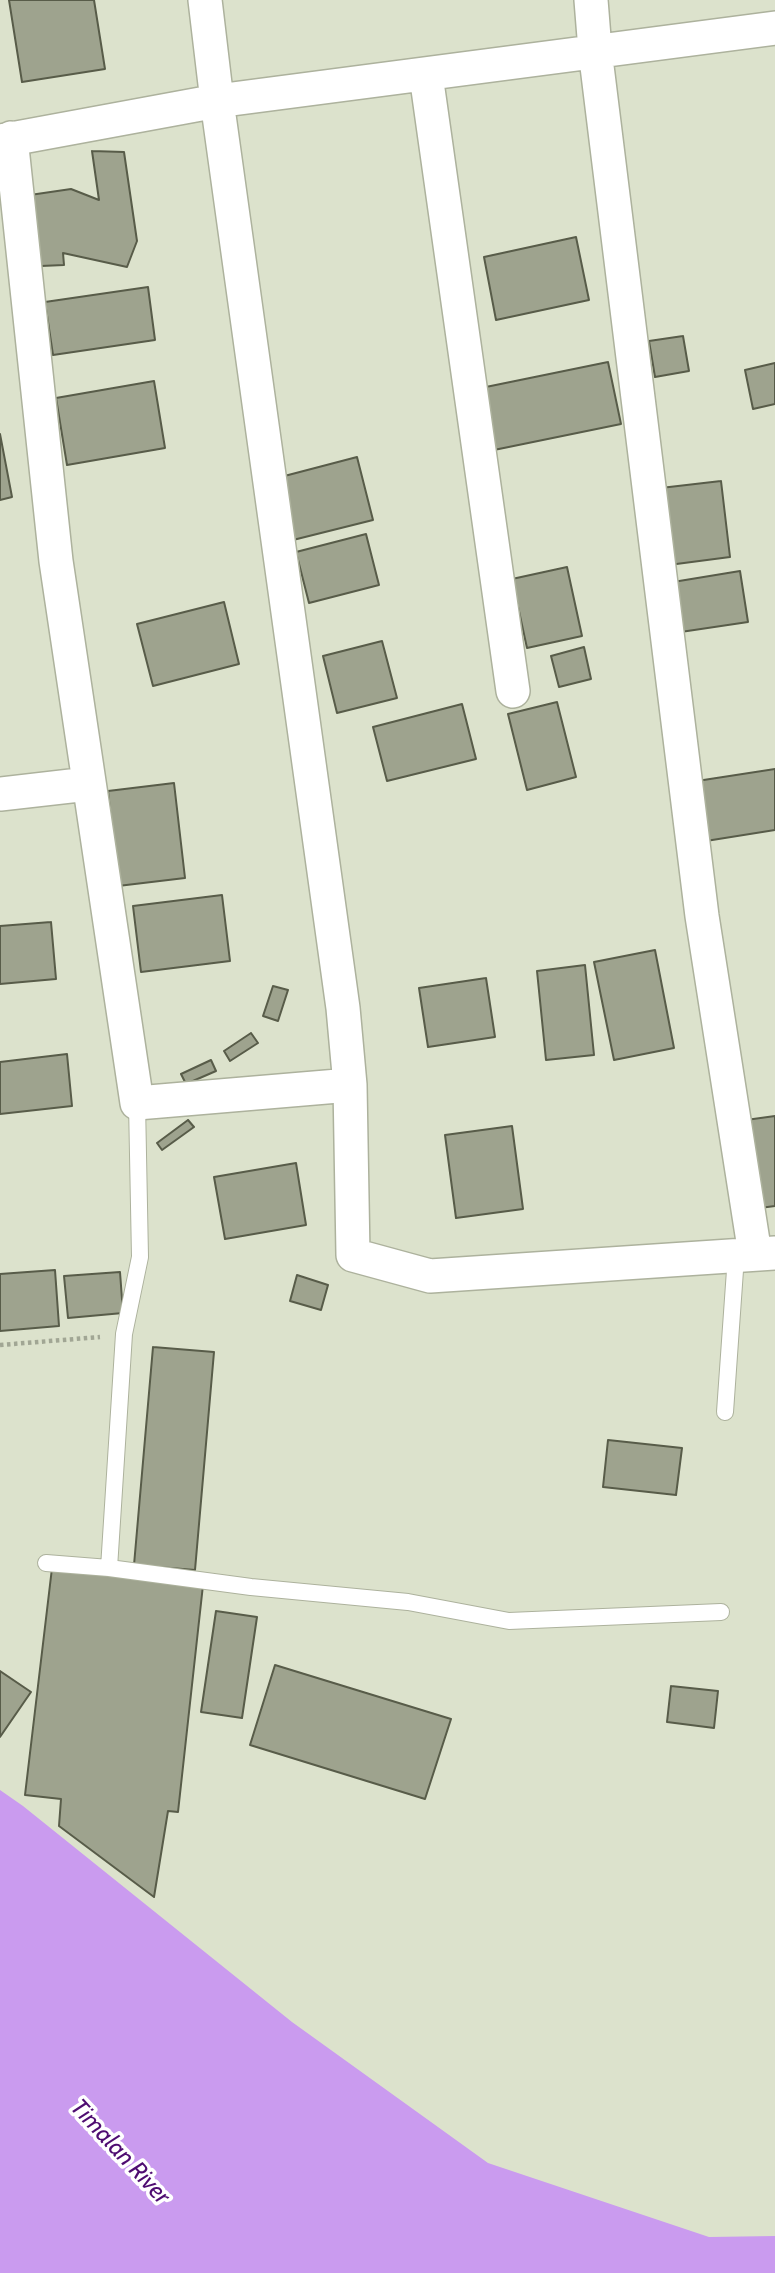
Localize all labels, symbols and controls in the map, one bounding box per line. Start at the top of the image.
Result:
water label: Timalan River [64,2094,176,2210]

